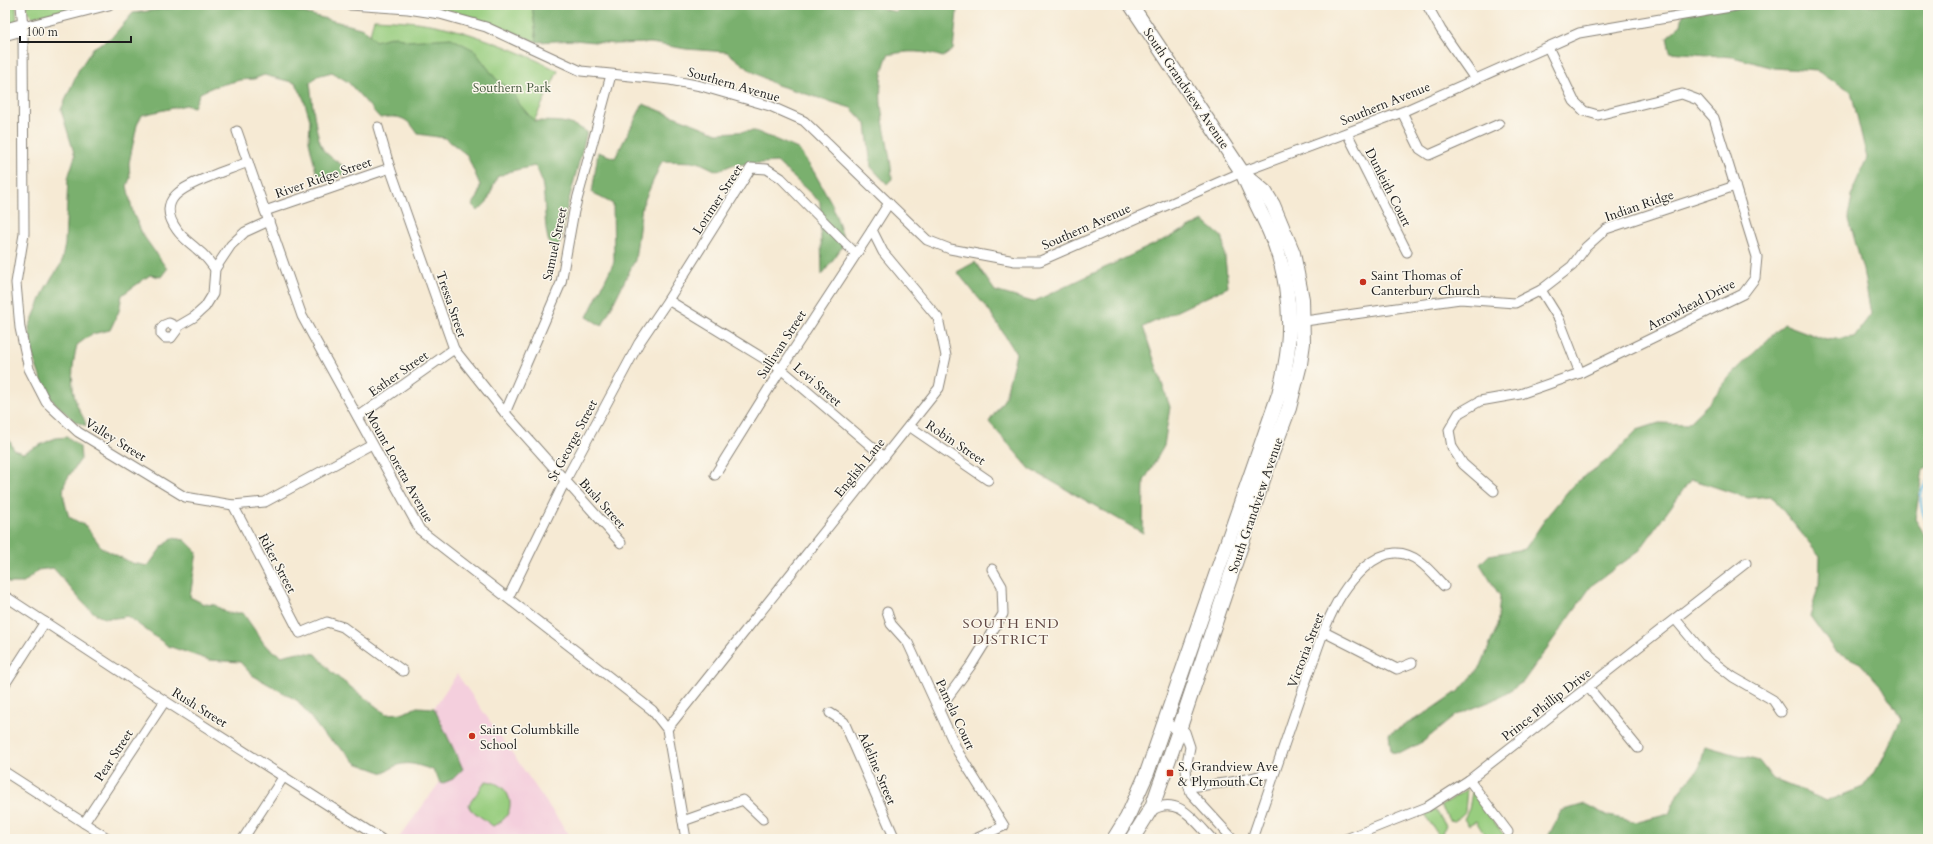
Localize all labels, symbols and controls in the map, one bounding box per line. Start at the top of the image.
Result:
scale bar [20,18,131,44]
text: 100 m [26,24,59,40]
street label: South Grandview Avenue [1139,24,1234,153]
street label: Southern Avenue [685,63,782,107]
street label: Southern Avenue [1338,78,1433,130]
park label: Southern Park [473,79,551,97]
street label: Dunleith Court [1361,145,1416,230]
street label: River Ridge Street [273,153,374,203]
street label: Lorimer Street [689,161,747,238]
street label: Indian Ridge [1603,186,1676,226]
street label: Southern Avenue [1039,199,1134,255]
street label: Samuel Street [538,206,572,282]
place label: Saint Thomas of Canterbury Church [1371,267,1480,300]
street label: Tressa Street [431,269,471,340]
street label: Arrowhead Drive [1644,275,1739,335]
marker: Saint Thomas of Canterbury Church [1358,277,1368,287]
street label: Sullivan Street [753,307,811,382]
street label: Esther Street [365,347,432,401]
street label: Levi Street [789,359,845,411]
street label: St George Street [544,396,602,484]
street label: Mount Loretta Avenue [361,407,438,526]
street label: Valley Street [81,414,150,466]
street label: Robin Street [922,416,989,470]
street label: English Lane [830,434,889,501]
street label: South Grandview Avenue [1224,435,1288,576]
street label: Bush Street [575,475,630,533]
street label: Riker Street [254,531,300,596]
street label: Victoria Street [1283,610,1329,690]
district label: SOUTH END DISTRICT [962,614,1060,649]
street label: Prince Phillip Drive [1498,664,1595,746]
street label: Pamela Court [931,676,979,752]
street label: Rush Street [168,684,231,732]
place label: Saint Columbkille School [480,721,579,754]
street label: Pear Street [90,726,137,785]
street label: Adeline Street [854,729,900,807]
marker: Saint Columbkille School [467,731,477,741]
place label: S. Grandview Ave & Plymouth Ct [1178,758,1278,791]
marker: S. Grandview Ave & Plymouth Ct [1165,768,1175,778]

